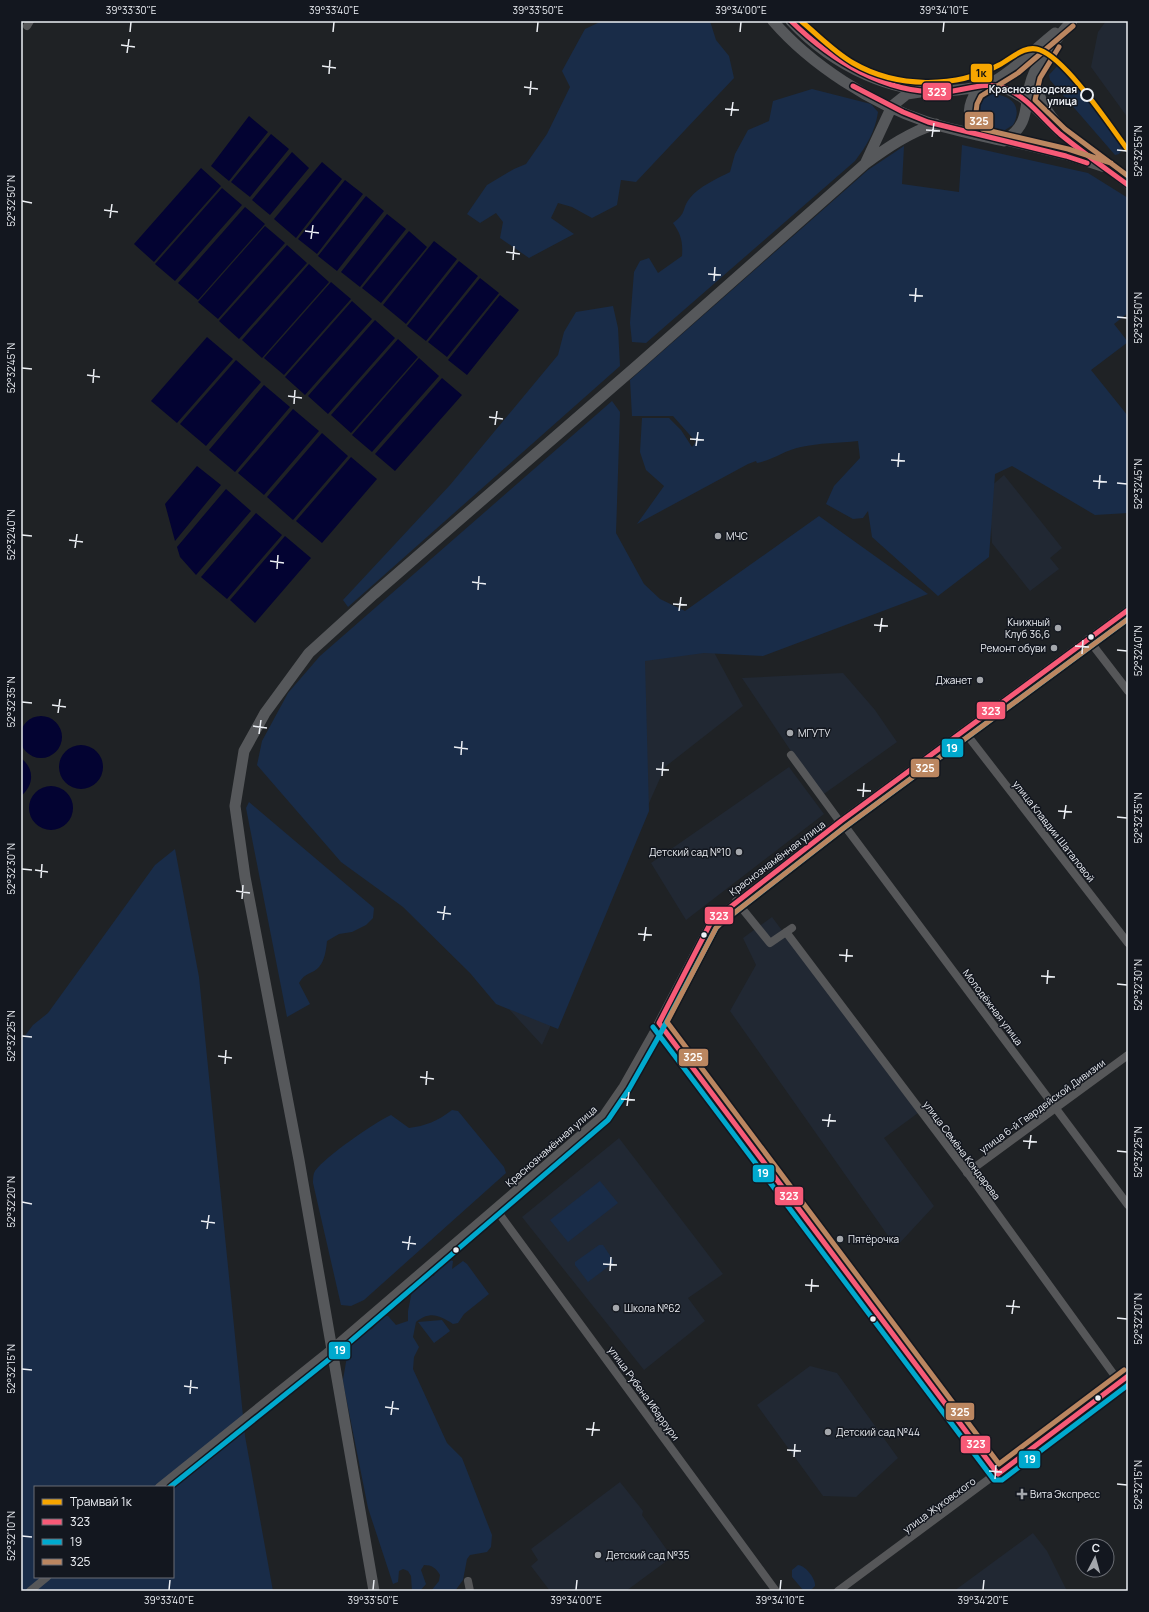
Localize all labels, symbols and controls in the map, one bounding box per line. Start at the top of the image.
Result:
text: 39°33'30"E [106,3,157,17]
text: 39°33'40"E [309,3,359,17]
text: 39°33'50"E [513,3,564,17]
text: 39°34'00"E [715,3,767,17]
text: 39°34'10"E [919,3,969,17]
line badge: 1к [970,63,993,83]
text: 1к [976,65,987,80]
line badge: 323 [922,82,952,101]
place label: Краснозаводская улица [989,82,1077,108]
text: 323 [927,84,947,99]
marker: Краснозаводская улица [1080,88,1094,102]
line badge: 325 [964,111,994,130]
text: 325 [969,113,989,128]
text: 52°32'55"N [1131,125,1145,177]
text: 52°32'50"N [4,175,18,227]
text: 52°32'50"N [1131,292,1145,344]
text: 52°32'45"N [4,343,18,393]
text: 52°32'45"N [1131,459,1145,509]
text: 52°32'40"N [4,510,18,560]
place label: МЧС [726,529,748,543]
marker: МЧС [713,531,723,541]
place label: Книжный Клуб 36,6 [1005,615,1050,641]
marker: Книжный Клуб 36,6 [1053,623,1063,633]
text: 52°32'40"N [1131,626,1145,676]
unlabelled marker [1086,632,1096,642]
place label: Ремонт обуви [981,641,1046,655]
marker: Ремонт обуви [1049,643,1059,653]
place label: Джанет [936,673,972,687]
marker: Джанет [975,675,985,685]
text: 52°32'35"N [4,676,18,728]
line badge: 323 [976,701,1006,720]
text: 323 [981,703,1001,718]
place label: МГУТУ [798,726,831,740]
marker: МГУТУ [785,728,795,738]
line badge: 19 [941,738,964,758]
text: 19 [946,740,958,755]
line badge: 325 [910,758,940,778]
text: 325 [915,760,935,775]
street label: улица Клавдии Шаталовой [1010,777,1098,885]
text: 52°32'35"N [1131,792,1145,844]
street label: Краснознамённая улица [726,817,828,899]
text: 52°32'30"N [4,843,18,895]
place label: Детский сад №10 [649,845,731,859]
marker: Детский сад №10 [734,847,744,857]
line badge: 323 [704,906,734,925]
text: 323 [709,908,729,923]
unlabelled marker [699,930,709,940]
text: 52°32'30"N [1131,959,1145,1011]
street label: Молодёжная улица [960,966,1026,1048]
text: 52°32'25"N [4,1010,18,1062]
line badge: 325 [678,1048,709,1067]
text: 325 [683,1049,703,1064]
street label: улица 6-й Гвардейской Дивизии [976,1055,1108,1157]
street label: улица Семёна Кондарева [920,1098,1004,1202]
street label: Краснознамённая улица [502,1102,600,1190]
text: 52°32'25"N [1131,1126,1145,1178]
line badge: 19 [752,1164,775,1183]
text: 19 [757,1165,769,1180]
text: 52°32'20"N [4,1176,18,1228]
line badge: 323 [774,1186,804,1206]
text: 323 [779,1188,799,1203]
place label: Пятёрочка [848,1232,899,1246]
marker: Пятёрочка [835,1234,845,1244]
unlabelled marker [451,1245,461,1255]
text: 52°32'20"N [1131,1293,1145,1345]
place label: Школа №62 [624,1301,680,1315]
marker: Школа №62 [611,1303,621,1313]
unlabelled marker [868,1314,878,1324]
line badge: 19 [328,1341,351,1360]
text: 19 [334,1342,346,1357]
street label: улица Рубена Ибаррури [605,1343,683,1443]
text: 52°32'15"N [4,1344,18,1394]
unlabelled marker [1093,1393,1103,1403]
line badge: 325 [945,1402,975,1421]
text: 325 [950,1404,970,1419]
place label: Детский сад №44 [836,1425,920,1439]
marker: Детский сад №44 [823,1427,833,1437]
line badge: 323 [960,1435,991,1454]
text: 323 [966,1436,986,1451]
line badge: 19 [1018,1450,1041,1469]
text: 19 [1024,1451,1036,1466]
text: 52°32'15"N [1131,1460,1145,1510]
street label: улица Жуковского [900,1474,978,1536]
legend [34,1486,174,1578]
place label: Вита Экспресс [1030,1487,1101,1501]
marker: Вита Экспресс [1017,1489,1027,1499]
text: Трамвай 1к [70,1493,133,1510]
text: 52°32'10"N [4,1511,18,1561]
text: 323 [70,1513,90,1530]
text: 19 [70,1533,82,1550]
north arrow [1075,1538,1115,1578]
text: С [1091,1540,1101,1555]
place label: Детский сад №35 [606,1548,690,1562]
marker: Детский сад №35 [593,1550,603,1560]
text: 325 [70,1553,90,1570]
text: 39°33'40"E [144,1593,194,1607]
text: 39°33'50"E [348,1593,399,1607]
text: 39°34'00"E [550,1593,602,1607]
text: 39°34'10"E [755,1593,805,1607]
text: 39°34'20"E [958,1593,1009,1607]

